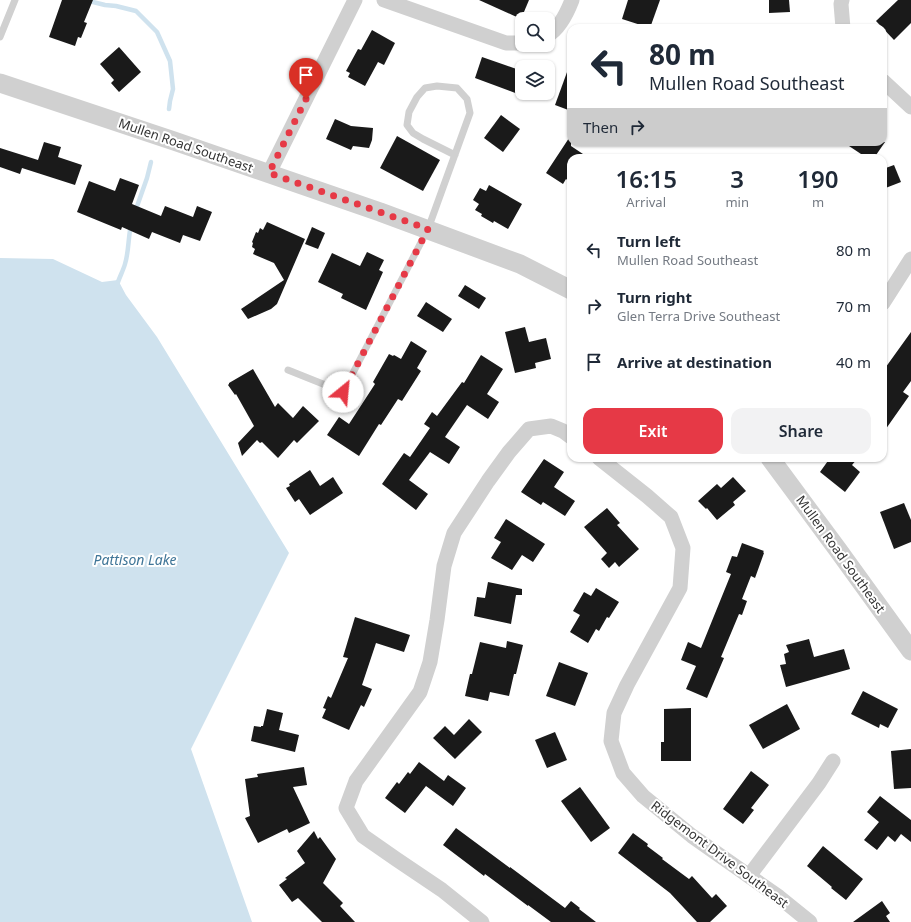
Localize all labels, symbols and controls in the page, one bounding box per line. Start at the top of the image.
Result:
map controls [515,12,555,100]
button: search [515,12,555,52]
text: 80 m [649,35,716,73]
icon: left [583,40,635,92]
pin [289,58,323,99]
button: layers [515,60,555,100]
icon: arrive [295,64,317,86]
text: Mullen Road Southeast [649,71,845,95]
street label: Mullen Road Southeast [116,114,256,177]
icon: right [626,116,648,138]
text: Then [583,117,618,137]
text: 16:15 [615,162,677,195]
text: 3 [730,162,744,195]
text: 190 [797,162,839,195]
text: Arrival [626,193,666,211]
text: min [725,193,749,211]
text: m [812,193,824,211]
text: Turn left [617,231,681,251]
icon: left [583,239,605,261]
text: 80 m [836,240,871,260]
text: Mullen Road Southeast [617,251,758,269]
text: Turn right [617,287,692,307]
icon: right [583,295,605,317]
text: 70 m [836,296,871,316]
text: Glen Terra Drive Southeast [617,307,780,325]
icon: arrive [583,351,605,373]
text: Arrive at destination [617,352,772,372]
text: 40 m [836,352,871,372]
position arrow [322,371,364,413]
button: Exit [583,408,723,454]
button: Share [731,408,871,454]
street label: Mullen Road Southeast [792,492,890,617]
water label: Pattison Lake [94,550,176,569]
street label: Ridgemont Drive Southeast [648,796,793,912]

